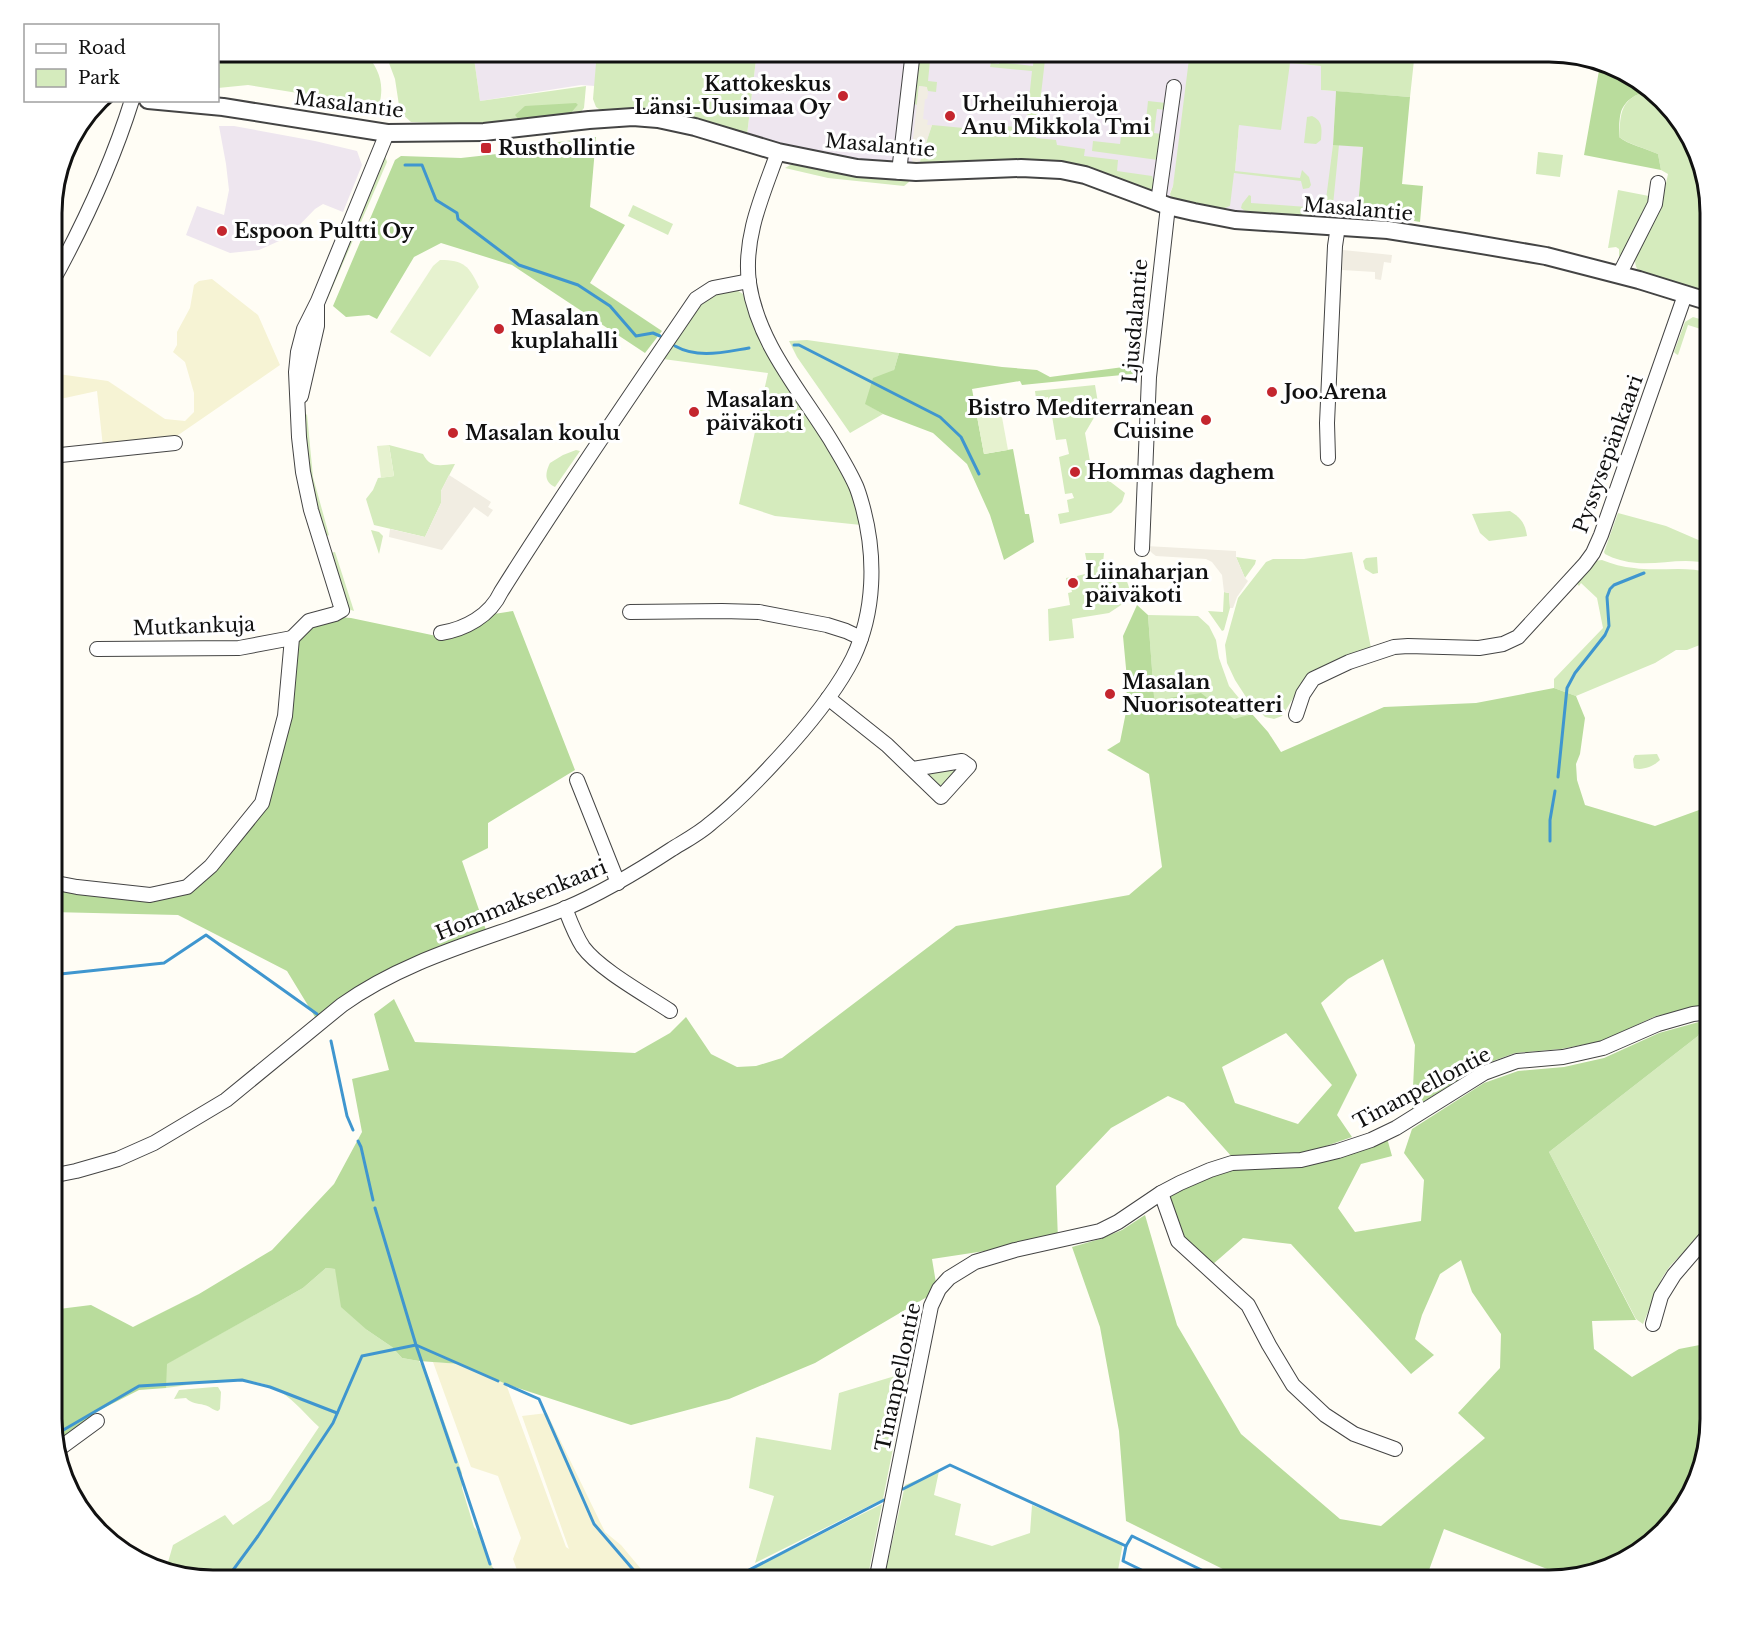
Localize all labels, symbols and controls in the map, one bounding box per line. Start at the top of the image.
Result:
legend [24,24,219,102]
text: Road [78,37,126,59]
text: Park [78,67,120,89]
place label: Kattokeskus Länsi-Uusimaa Oy [634,72,832,119]
street label: Masalantie [293,85,405,123]
marker: Kattokeskus Länsi-Uusimaa Oy [836,89,850,103]
place label: Urheiluhieroja Anu Mikkola Tmi [961,92,1150,139]
marker: Urheiluhieroja Anu Mikkola Tmi [943,109,957,123]
street label: Masalantie [824,128,936,162]
place label: Rusthollintie [498,136,635,160]
marker: Rusthollintie [479,141,493,155]
street label: Masalantie [1302,192,1414,226]
place label: Espoon Pultti Oy [234,219,415,243]
marker: Espoon Pultti Oy [215,224,229,238]
street label: Ljusdalantie [1118,258,1152,384]
place label: Masalan kuplahalli [511,306,618,353]
marker: Masalan kuplahalli [492,322,506,336]
street label: Pyssysepänkaari [1568,371,1648,536]
place label: Joo.Arena [1280,380,1388,404]
marker: Joo.Arena [1265,385,1279,399]
place label: Masalan päiväkoti [706,388,803,435]
place label: Bistro Mediterranean Cuisine [967,396,1194,443]
marker: Masalan päiväkoti [687,405,701,419]
marker: Bistro Mediterranean Cuisine [1199,413,1213,427]
place label: Masalan koulu [465,421,620,445]
marker: Masalan koulu [446,426,460,440]
place label: Hommas daghem [1087,460,1275,484]
marker: Hommas daghem [1068,465,1082,479]
place label: Liinaharjan päiväkoti [1085,560,1209,607]
marker: Liinaharjan päiväkoti [1066,576,1080,590]
street label: Mutkankuja [132,612,257,640]
place label: Masalan Nuorisoteatteri [1122,670,1282,717]
marker: Masalan Nuorisoteatteri [1103,687,1117,701]
street label: Hommaksenkaari [432,855,610,945]
street label: Tinanpellontie [1349,1042,1495,1134]
street label: Tinanpellontie [870,1300,926,1454]

